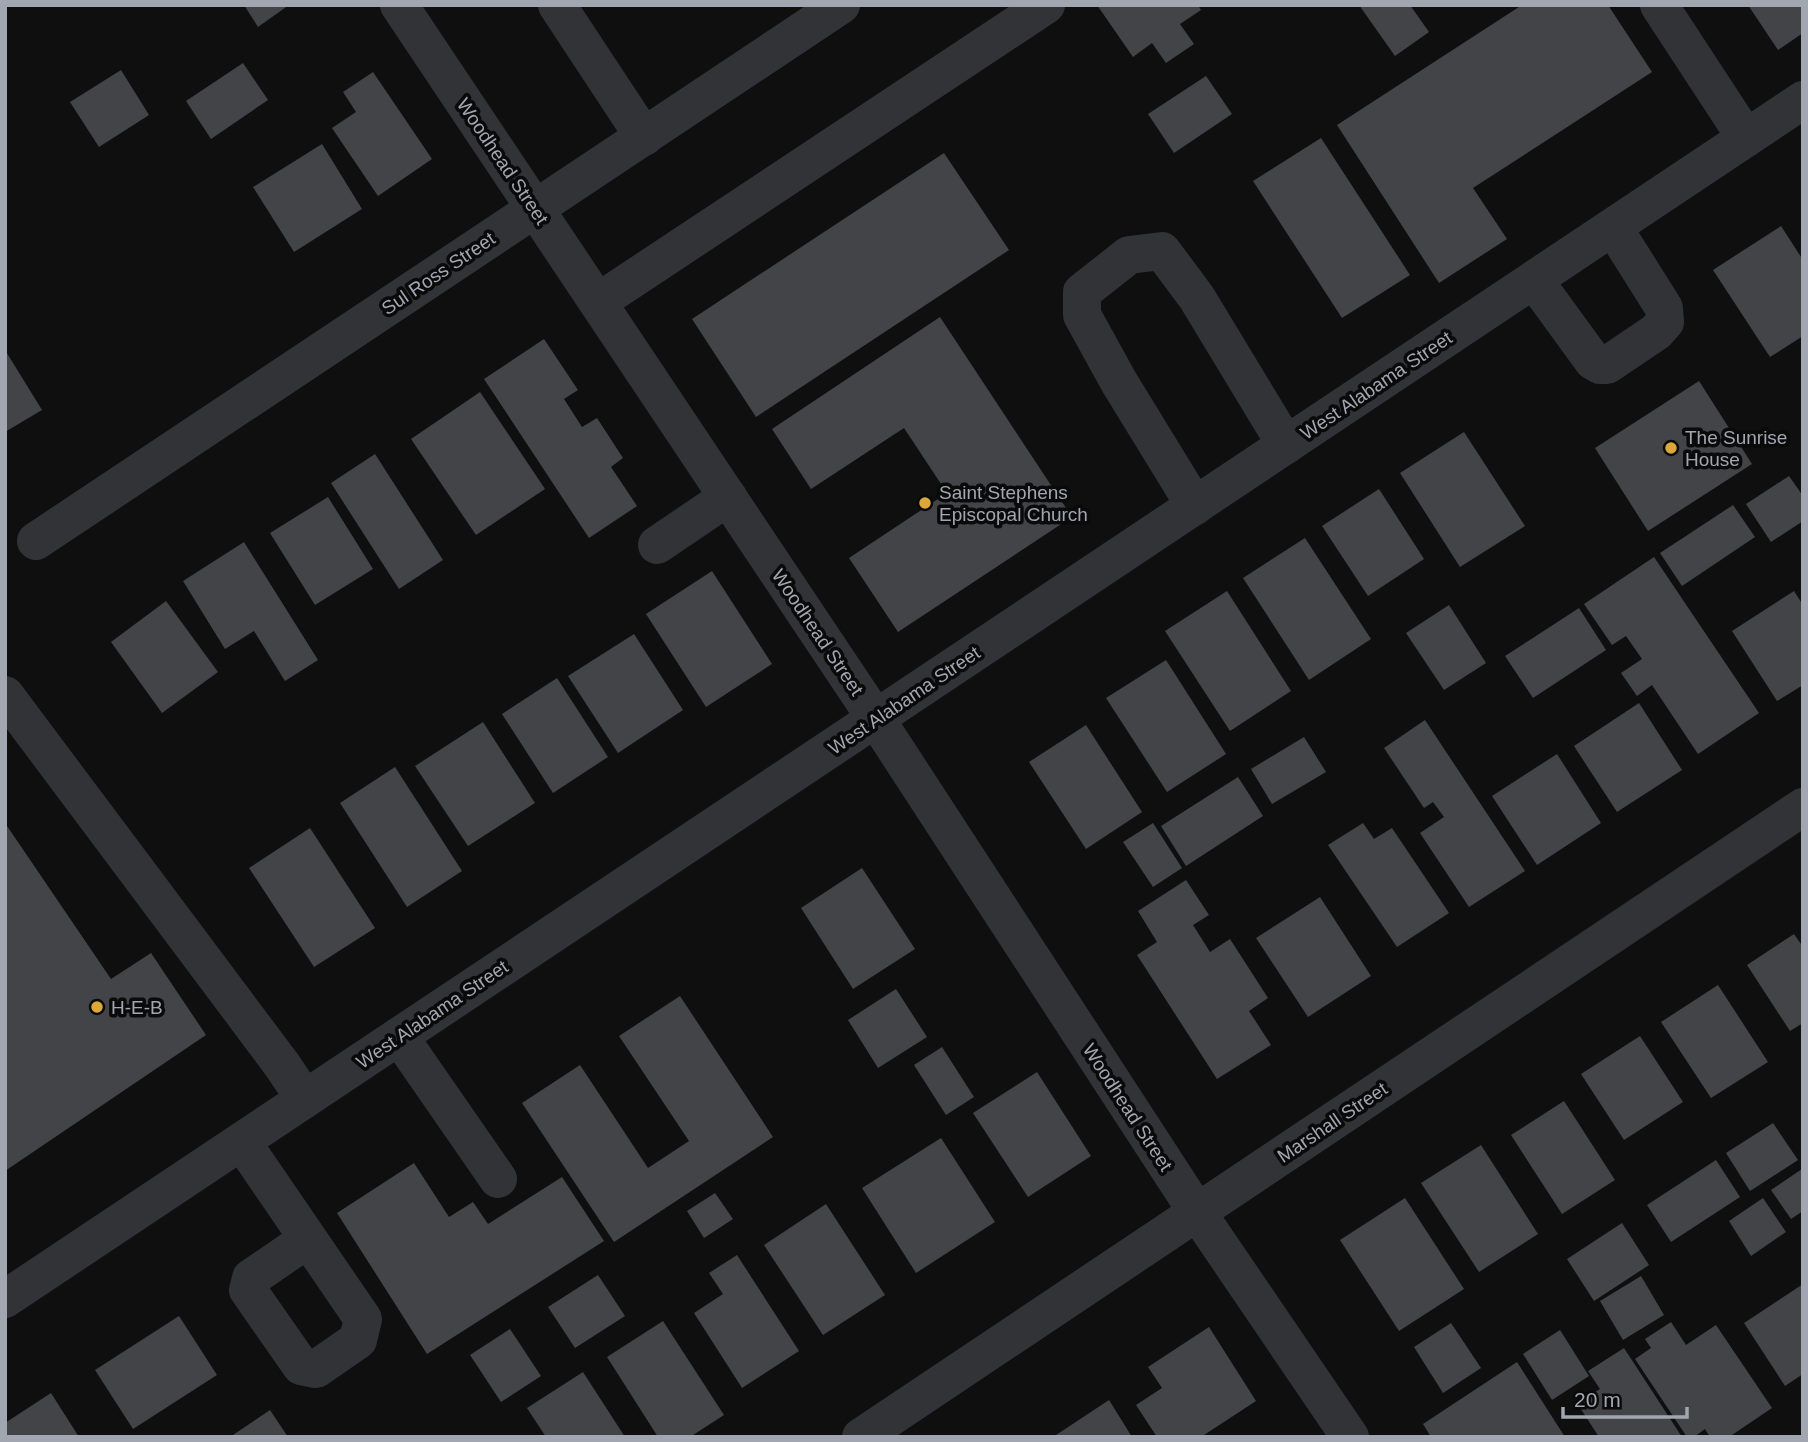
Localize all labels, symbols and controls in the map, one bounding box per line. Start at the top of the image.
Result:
street label: Woodhead Street [453,94,553,229]
street label: Sul Ross Street [378,227,499,319]
street label: West Alabama Street [1297,327,1457,444]
place label: The Sunrise House [1685,427,1787,470]
marker: The Sunrise House [1663,440,1679,456]
place label: Saint Stephens Episcopal Church [939,482,1088,525]
marker: Saint Stephens Episcopal Church [917,495,933,511]
street label: Woodhead Street [768,565,868,700]
street label: West Alabama Street [825,642,985,759]
street label: West Alabama Street [353,956,513,1073]
place label: H-E-B [111,997,163,1018]
marker: H-E-B [89,999,105,1015]
street label: Woodhead Street [1079,1040,1177,1175]
street label: Marshall Street [1273,1078,1392,1167]
scale bar [1563,1376,1687,1420]
text: 20 m [1574,1388,1621,1411]

